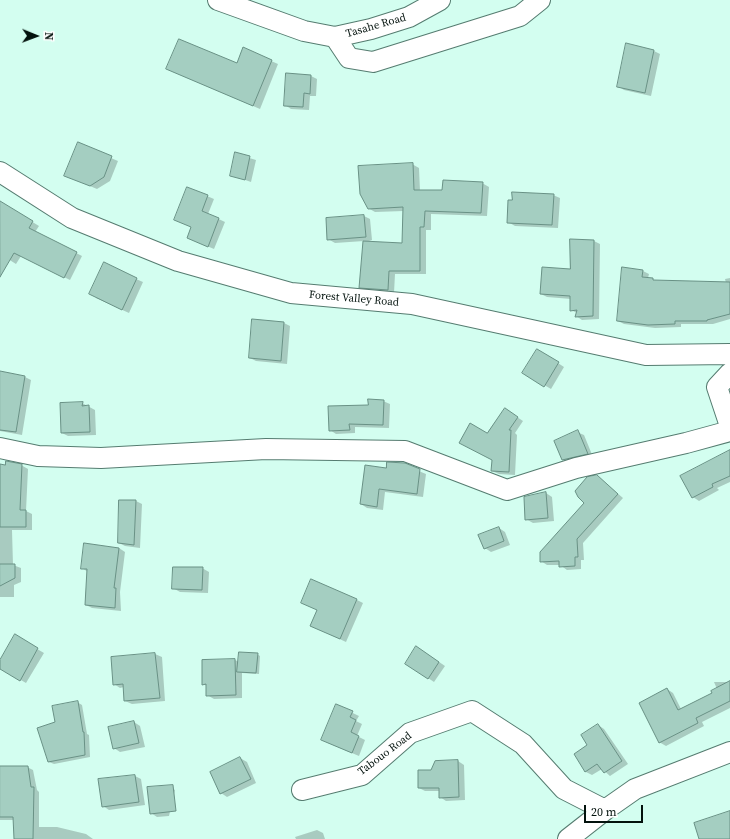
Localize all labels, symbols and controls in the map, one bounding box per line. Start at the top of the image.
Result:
street label: Tasahe Road [344,11,408,41]
north arrow [16,16,56,56]
text: N [41,32,56,40]
street label: Forest Valley Road [308,288,400,310]
street label: Tabouo Road [356,730,414,778]
scale bar [586,797,645,823]
text: 20 m [591,804,617,820]

